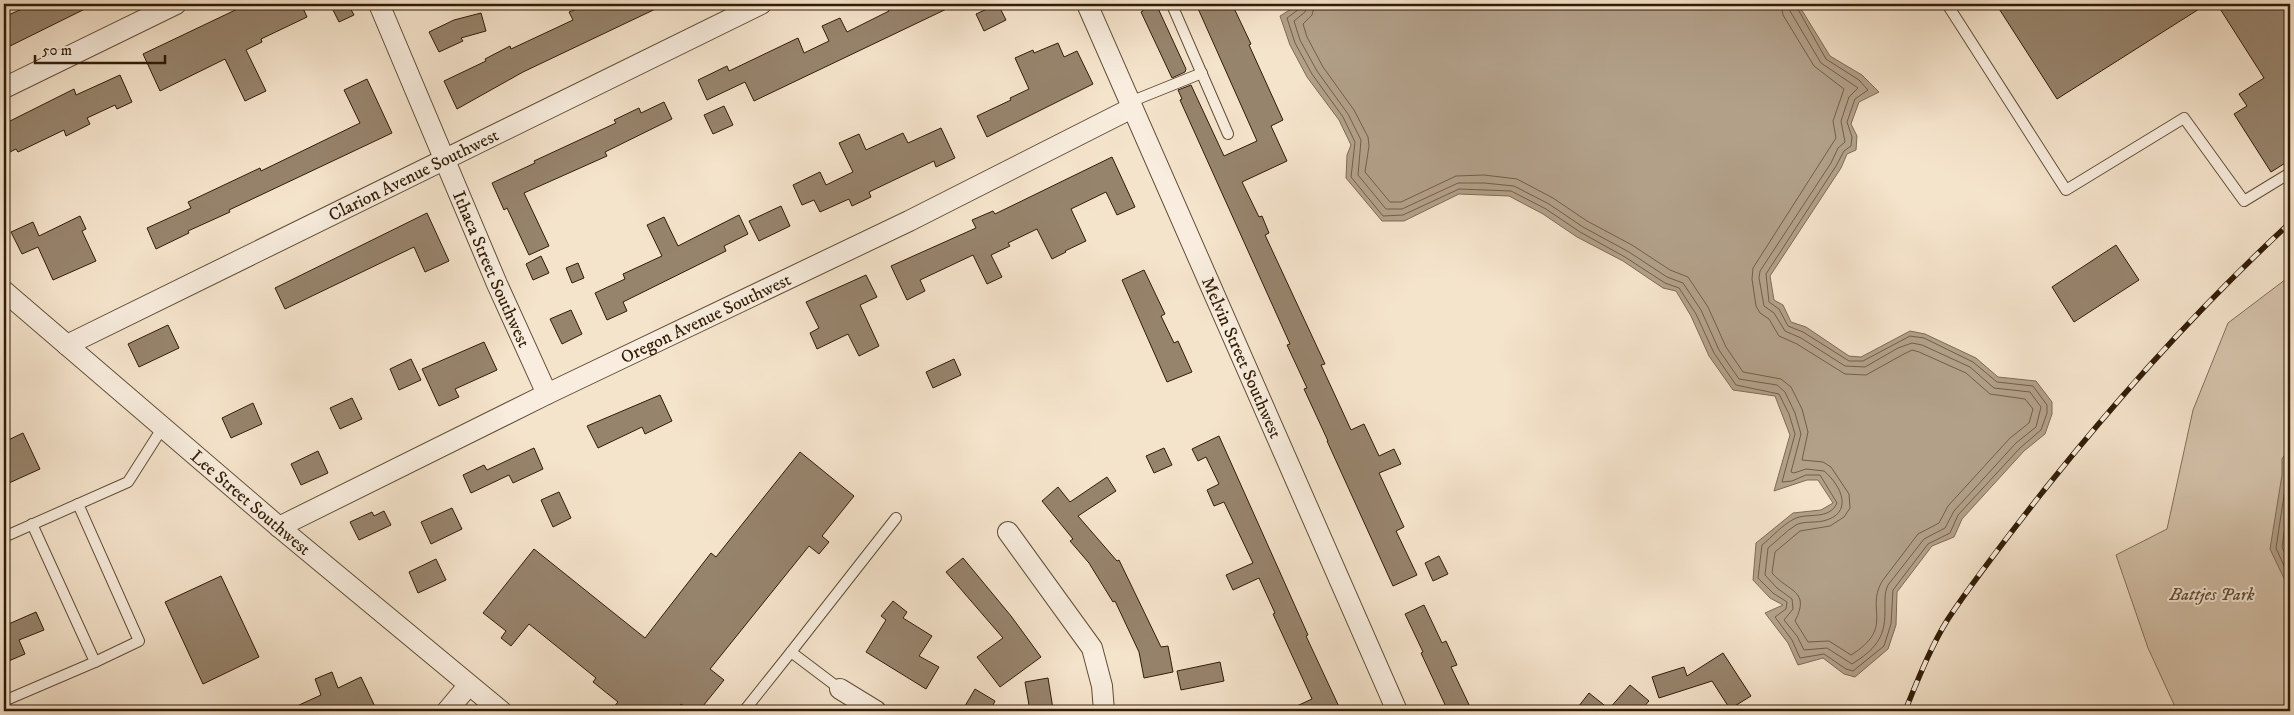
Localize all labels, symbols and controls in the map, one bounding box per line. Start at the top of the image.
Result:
scale bar [35,32,165,64]
text: 50 m [42,41,72,60]
street label: Clarion Avenue Southwest [325,124,503,227]
street label: Ithaca Street Southwest [447,188,535,351]
street label: Oregon Avenue Southwest [617,269,795,369]
street label: Melvin Street Southwest [1196,274,1286,442]
street label: Lee Street Southwest [186,446,315,561]
park label: Battjes Park [2168,584,2255,606]

